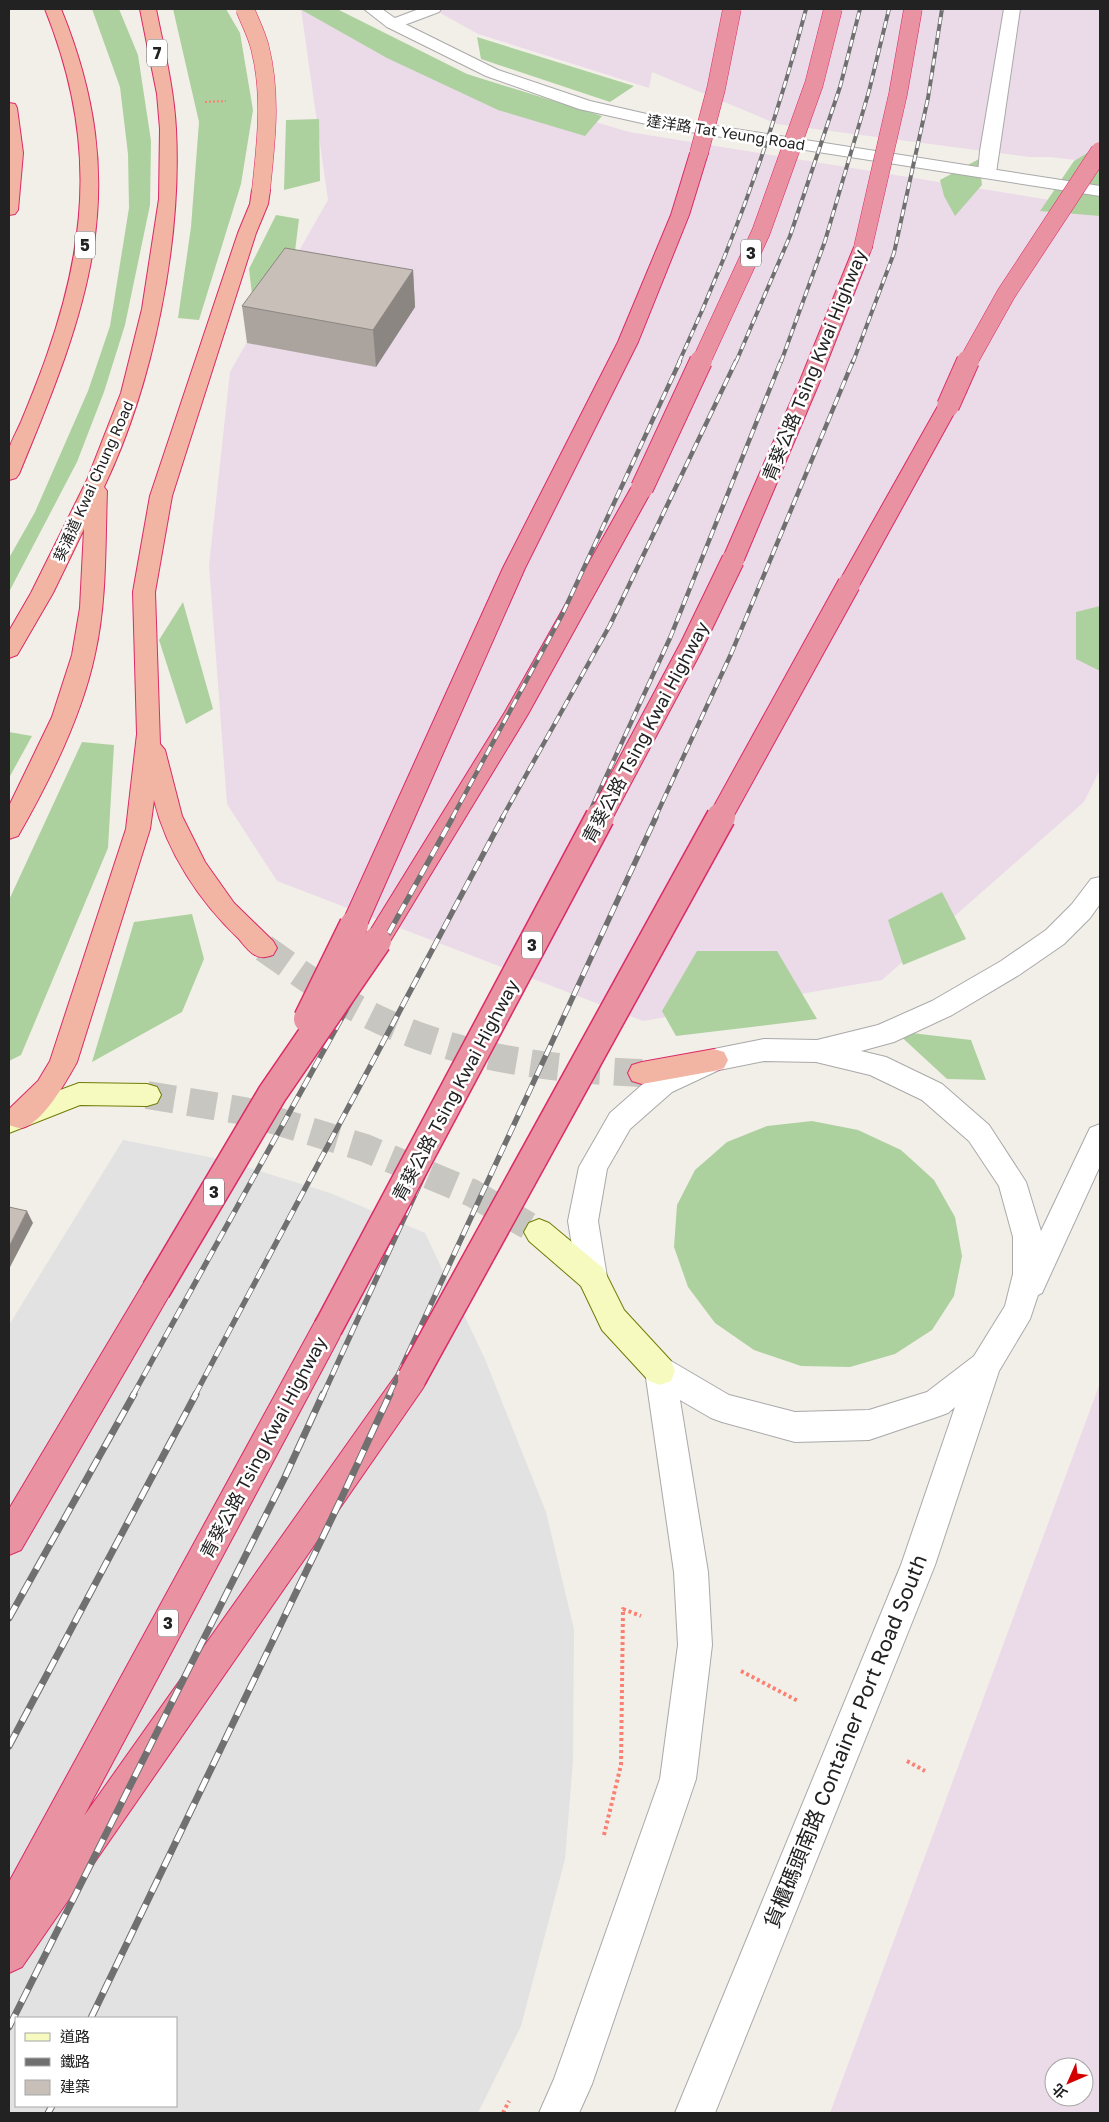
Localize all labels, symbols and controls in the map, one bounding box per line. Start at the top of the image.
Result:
road number: 7 [147,40,167,66]
street label: 達洋路 Tat Yeung Road [646,111,806,153]
road number: 5 [75,232,95,258]
road number: 3 [741,240,761,266]
street label: 青葵公路 Tsing Kwai Highway [757,246,871,484]
street label: 葵涌道 Kwai Chung Road [49,398,137,564]
street label: 青葵公路 Tsing Kwai Highway [577,617,713,847]
road number: 3 [522,932,542,958]
street label: 青葵公路 Tsing Kwai Highway [387,975,523,1205]
road number: 3 [204,1178,224,1206]
street label: 青葵公路 Tsing Kwai Highway [195,1332,331,1562]
street label: 貨櫃碼頭南路 Container Port Road South [758,1550,932,1932]
road number: 3 [158,1610,178,1636]
legend [15,2017,178,2107]
text: 道路 [60,2027,90,2045]
text: 鐵路 [60,2052,90,2070]
north arrow [1044,2057,1094,2107]
text: 建築 [60,2077,90,2095]
text: 北 [1048,2081,1070,2103]

